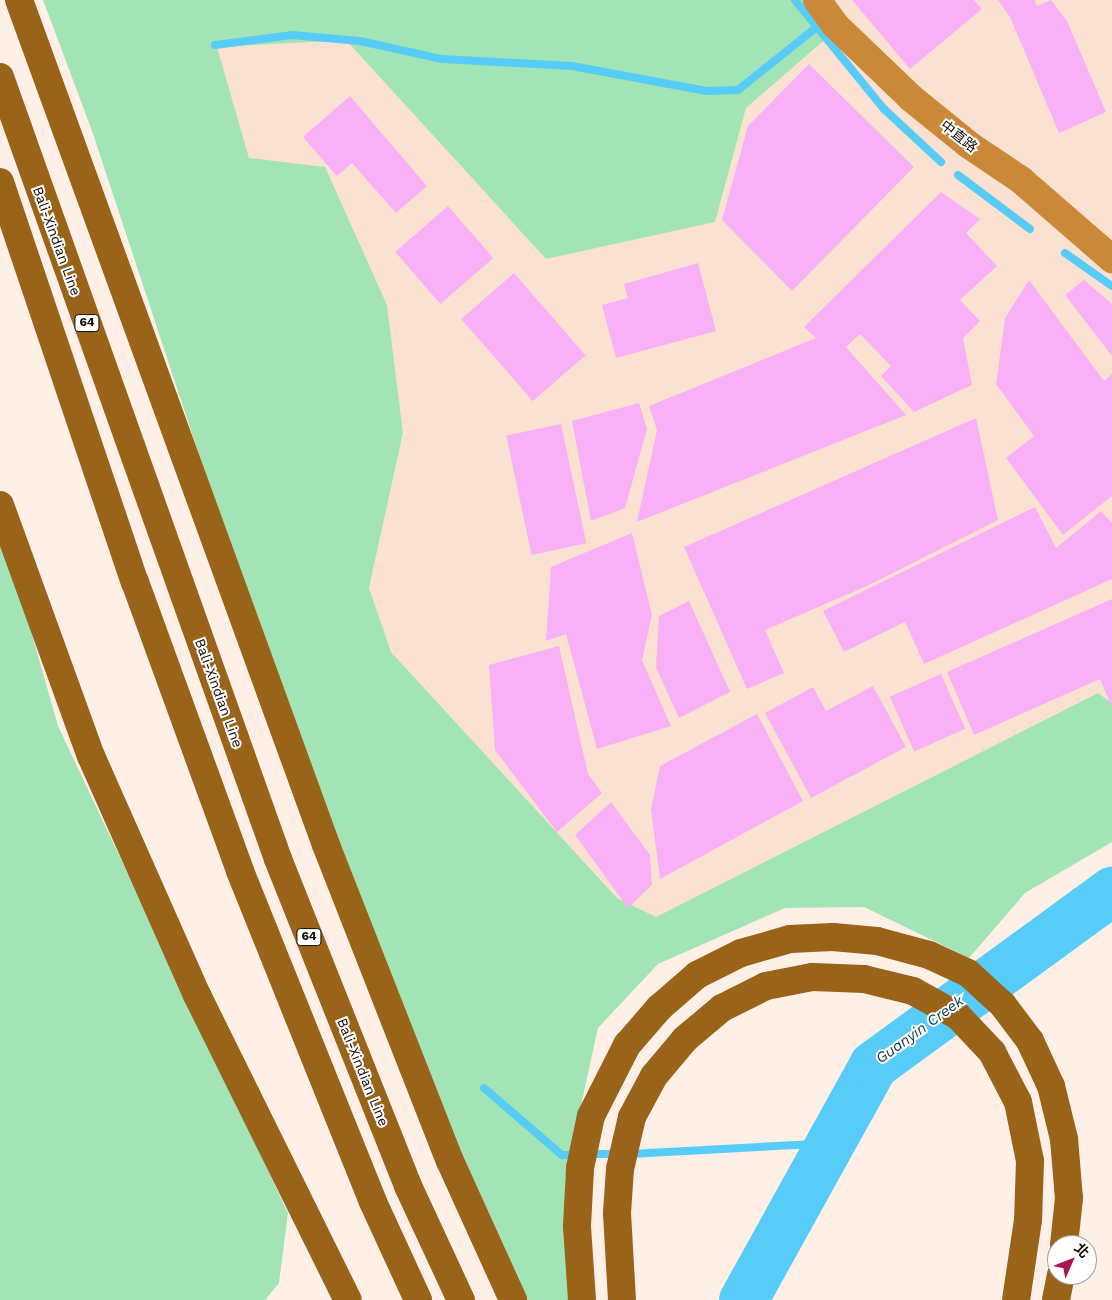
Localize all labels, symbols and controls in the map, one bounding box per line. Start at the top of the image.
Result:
street label: 中直路 [937,116,981,156]
street label: Bali-Xindian Line [29,184,85,298]
road number: 64 [73,314,101,332]
street label: Bali-Xindian Line [191,636,247,750]
road number: 64 [295,928,323,946]
water label: Guanyin Creek [873,992,967,1068]
street label: Bali-Xindian Line [334,1016,392,1128]
north arrow [1047,1235,1097,1285]
text: 北 [1071,1240,1093,1261]

